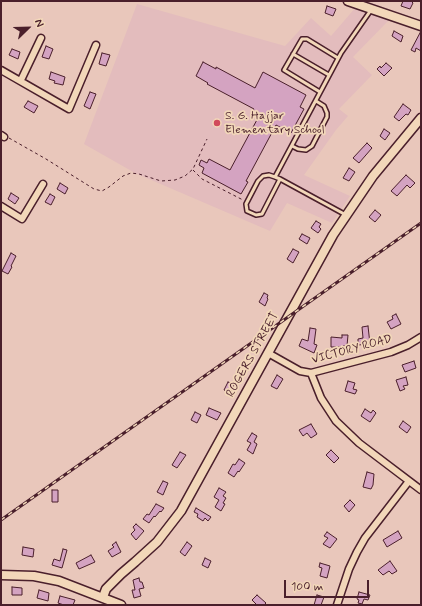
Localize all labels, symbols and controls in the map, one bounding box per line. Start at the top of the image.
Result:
north arrow [8,8,48,48]
text: N [31,17,47,29]
place label: S. G. Hajjar Elementary School [225,109,325,137]
marker: S. G. Hajjar Elementary School [212,118,222,128]
street label: ROGERS STREET [224,310,282,400]
street label: VICTORY ROAD [310,332,394,368]
scale bar [286,572,371,598]
text: 100 m [291,579,323,595]

